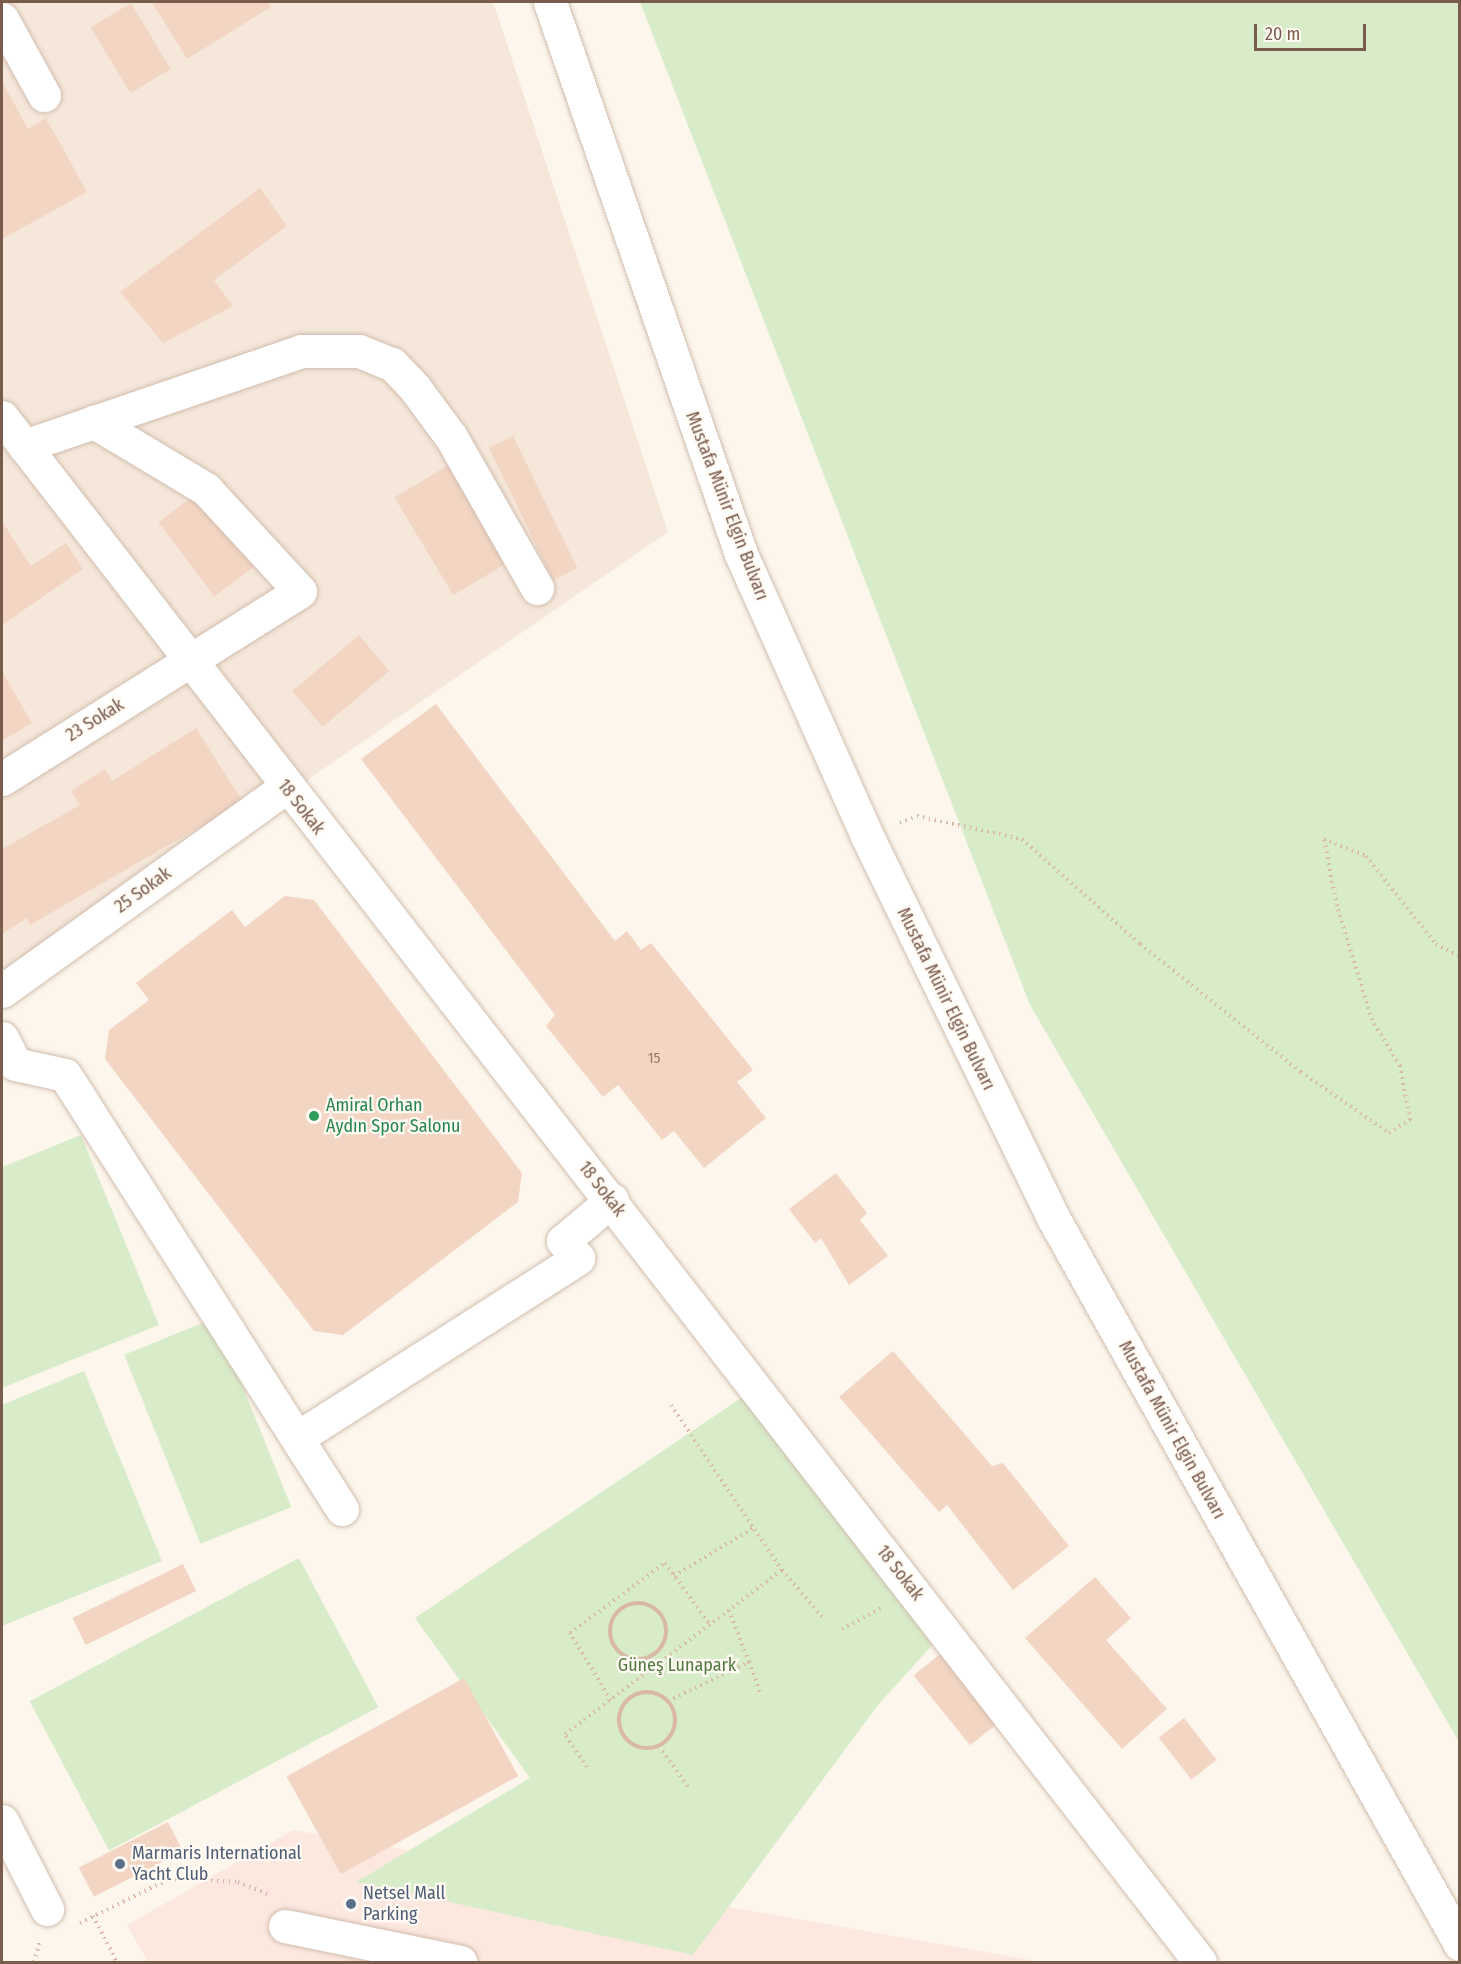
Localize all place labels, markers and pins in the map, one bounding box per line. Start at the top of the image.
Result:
place label: Amiral Orhan Aydın Spor Salonu [326,1095,460,1138]
marker: Amiral Orhan Aydın Spor Salonu [307,1109,321,1123]
place label: Marmaris International Yacht Club [132,1843,301,1886]
marker: Marmaris International Yacht Club [113,1857,127,1871]
place label: Netsel Mall Parking [363,1883,445,1926]
marker: Netsel Mall Parking [344,1897,358,1911]

